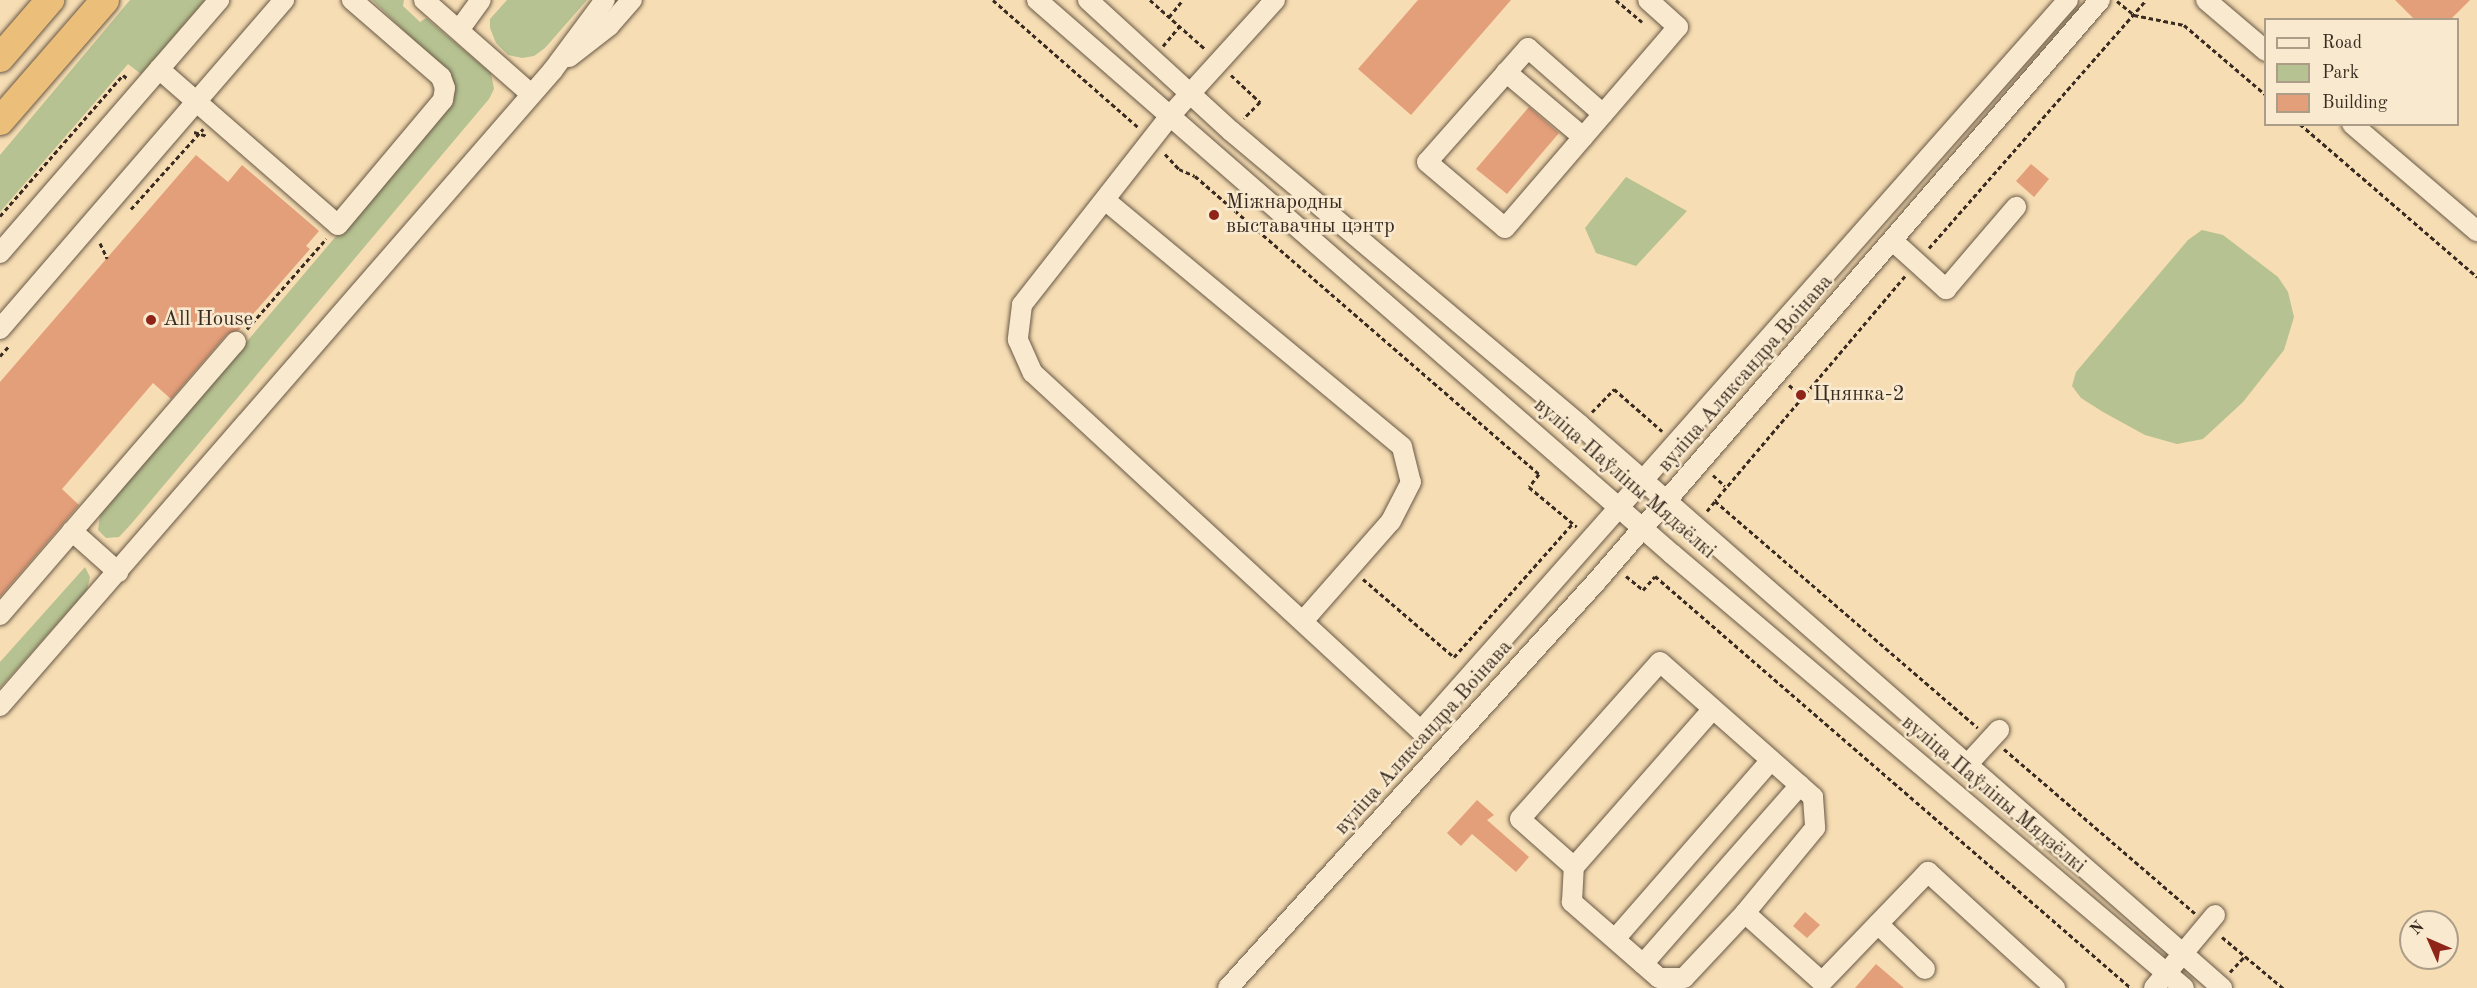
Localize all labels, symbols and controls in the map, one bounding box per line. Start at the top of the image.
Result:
legend [2264,18,2459,126]
text: Road [2322,34,2362,52]
text: Park [2322,64,2359,82]
text: Building [2322,94,2387,112]
place label: Міжнародны выставачны цэнтр [1226,190,1395,240]
marker: Міжнародны выставачны цэнтр [1207,208,1221,222]
street label: вуліца Аляксандра Воінава [1653,270,1839,478]
place label: All House [163,307,253,333]
marker: All House [144,313,158,327]
place label: Цнянка-2 [1813,382,1905,408]
marker: Цнянка-2 [1794,388,1808,402]
street label: вуліца Паўліны Мядзёлкі [1528,393,1720,565]
street label: вуліца Аляксандра Воінава [1330,635,1518,841]
street label: вуліца Паўліны Мядзёлкі [1896,711,2090,879]
north arrow [2399,910,2459,970]
text: N [2408,919,2428,939]

